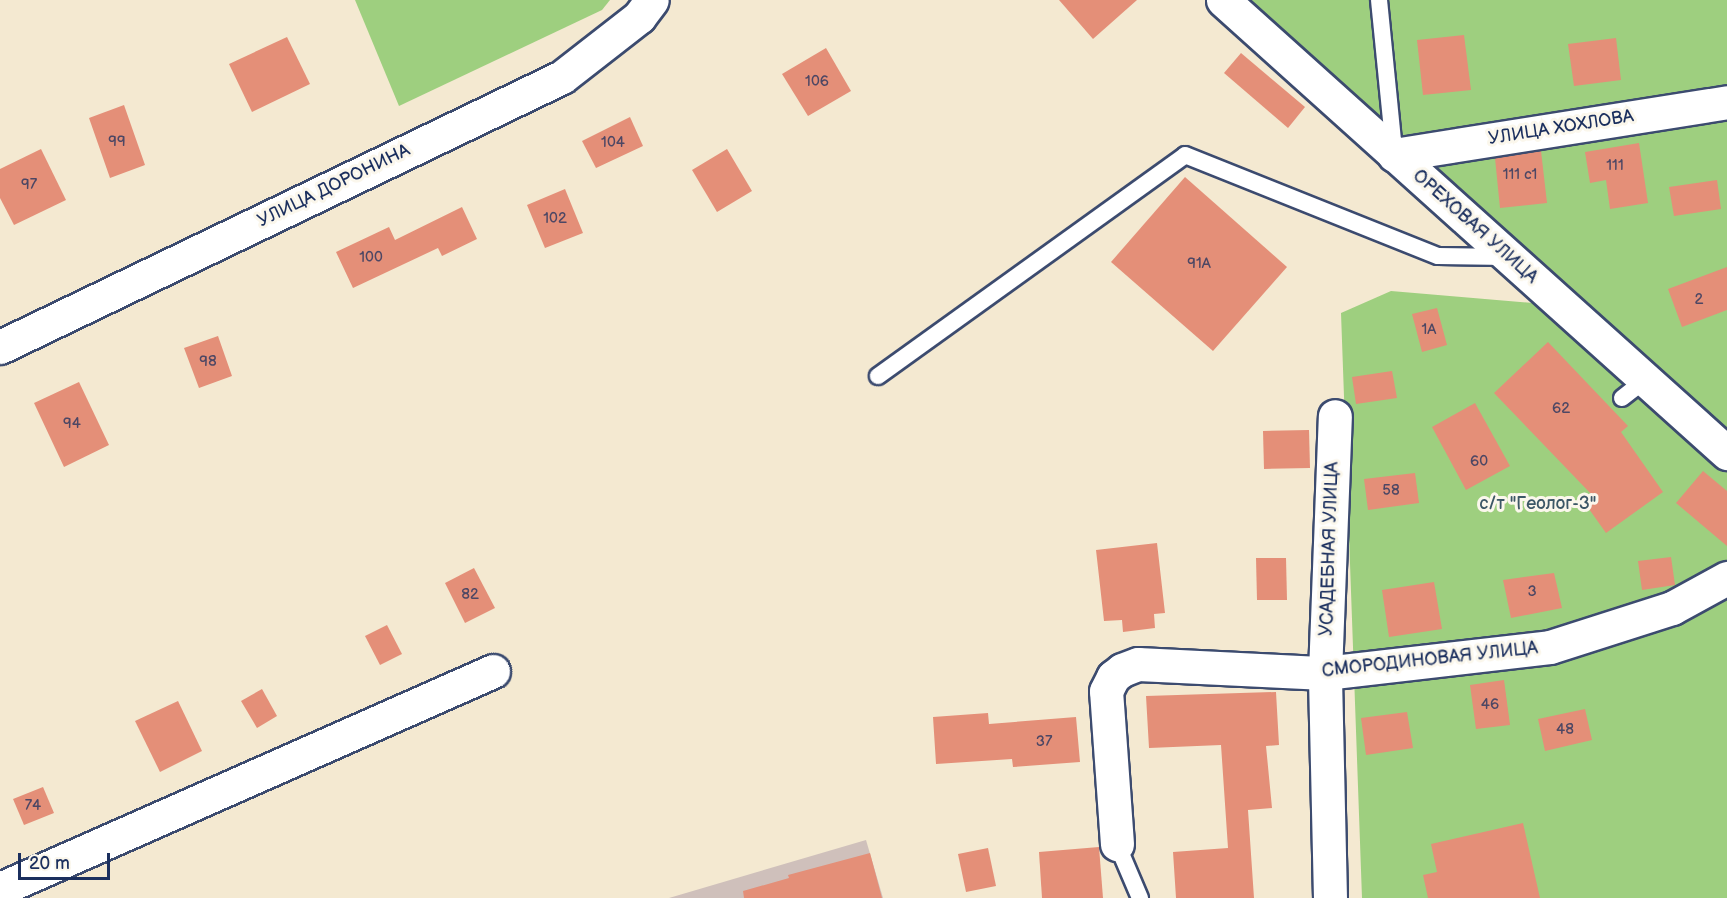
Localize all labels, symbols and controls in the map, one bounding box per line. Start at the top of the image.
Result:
house number: 106 [805,73,829,91]
street label: УЛИЦА ХОХЛОВА [1487,106,1635,150]
house number: 99 [108,133,126,151]
house number: 104 [601,134,625,152]
street label: УЛИЦА ДОРОНИНА [254,140,414,232]
house number: 111 [1606,157,1624,175]
street label: ОРЕХОВАЯ УЛИЦА [1408,165,1542,289]
house number: 111 с1 [1503,166,1537,184]
house number: 97 [21,176,37,194]
house number: 102 [543,210,567,228]
house number: 100 [359,249,383,267]
house number: 91А [1187,255,1211,273]
house number: 2 [1695,291,1703,309]
house number: 1А [1422,321,1436,339]
house number: 98 [199,353,217,371]
house number: 62 [1552,400,1570,418]
house number: 94 [63,415,81,433]
house number: 60 [1470,453,1488,471]
street label: УСАДЕБНАЯ УЛИЦА [1316,462,1344,636]
house number: 58 [1382,482,1400,500]
park label: с/т "Геолог-3" [1479,493,1597,515]
house number: 3 [1527,583,1537,601]
house number: 82 [461,586,479,604]
street label: СМОРОДИНОВАЯ УЛИЦА [1321,638,1539,682]
house number: 46 [1481,696,1499,714]
house number: 48 [1556,721,1574,739]
house number: 37 [1036,733,1052,751]
house number: 74 [25,797,41,815]
scale bar [21,841,112,879]
text: 20 m [29,853,70,874]

